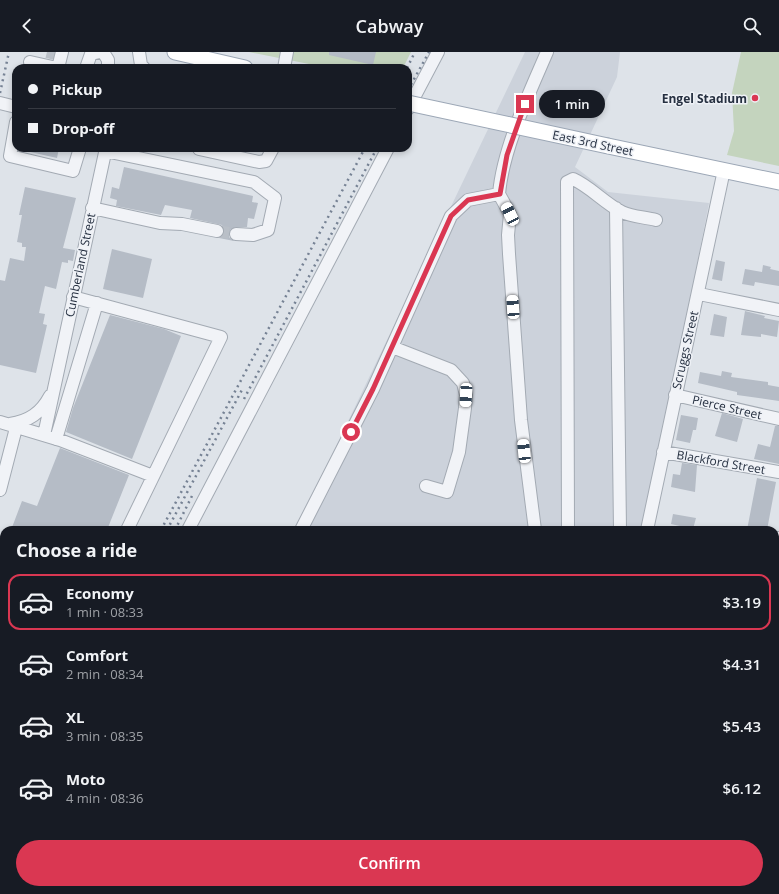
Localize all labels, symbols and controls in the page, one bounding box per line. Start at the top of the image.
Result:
text: Cabway [356,14,423,38]
icon: back [16,15,38,37]
icon: search [741,15,763,37]
text: Pickup [52,79,102,99]
callout: 1 min [539,90,605,118]
place label: Engel Stadium [662,90,747,107]
marker: Engel Stadium [750,93,760,103]
route end [516,95,534,113]
text: 1 min [554,95,590,113]
text: Drop-off [52,118,114,138]
street label: East 3rd Street [551,126,635,160]
car [499,201,521,227]
street label: Cumberland Street [61,211,99,319]
car [506,295,520,319]
street label: Scruggs Street [668,309,702,391]
car [459,383,473,407]
street label: Pierce Street [690,391,764,423]
route start [342,423,360,441]
car [517,438,531,464]
street label: Blackford Street [675,446,767,478]
text: Choose a ride [16,538,137,562]
text: Economy [66,583,134,603]
icon: car [18,584,54,620]
text: $3.19 [723,592,761,612]
text: 1 min · 08:33 [66,603,143,621]
text: Comfort [66,645,128,665]
icon: car [18,646,54,682]
text: $4.31 [723,654,761,674]
text: 2 min · 08:34 [66,665,143,683]
text: XL [66,707,84,727]
icon: car [18,708,54,744]
text: $5.43 [723,716,761,736]
text: 3 min · 08:35 [66,727,143,745]
text: Moto [66,769,105,789]
icon: car [18,770,54,806]
text: $6.12 [723,778,761,798]
text: 4 min · 08:36 [66,789,143,807]
button: Confirm [16,840,763,886]

